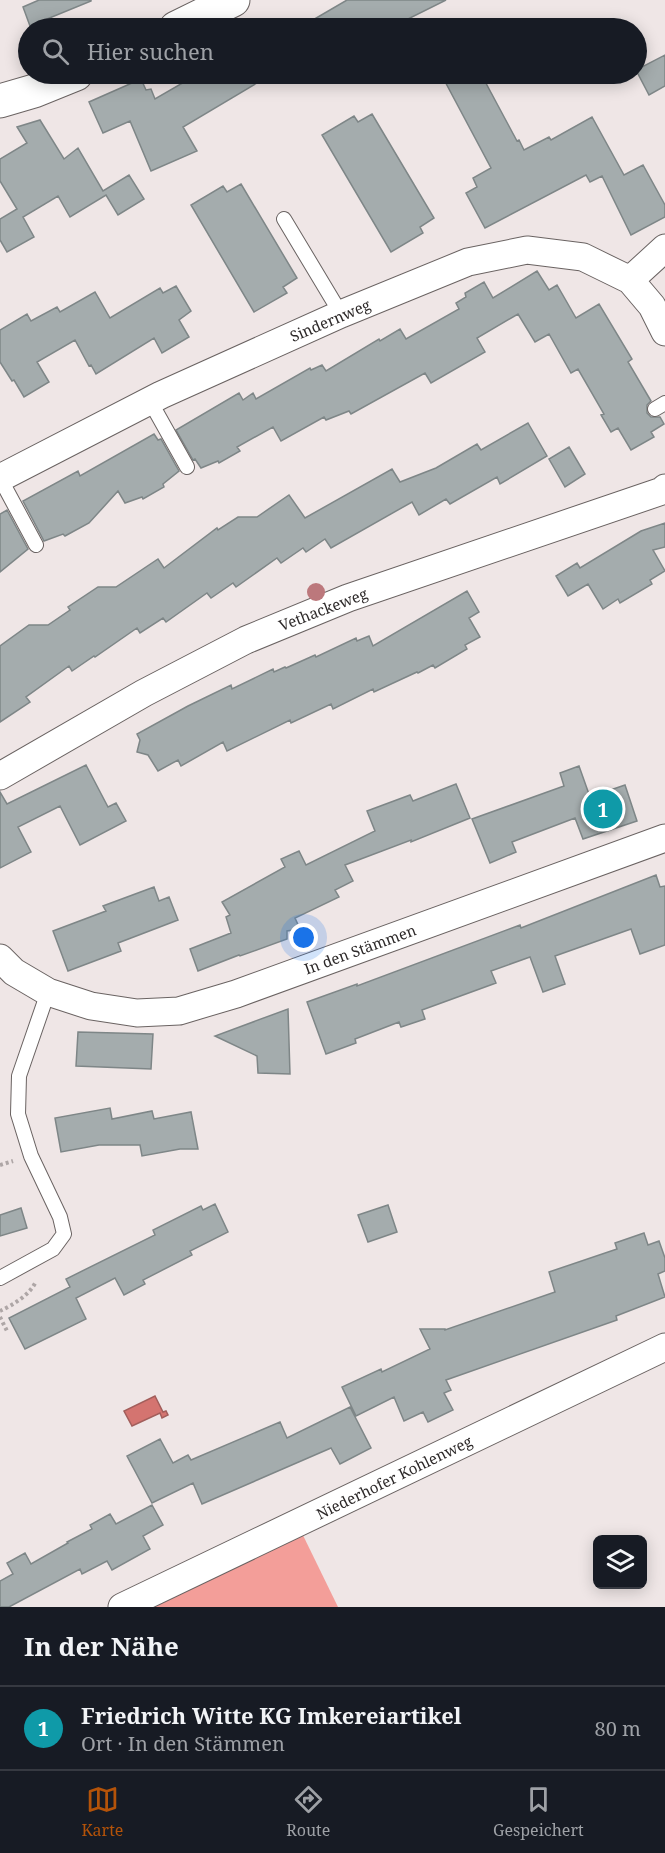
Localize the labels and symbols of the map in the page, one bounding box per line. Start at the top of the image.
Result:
street label: Sindernweg [287,294,373,346]
street label: Vethackeweg [276,583,370,635]
pin: 1 [584,786,622,832]
street label: In den Stämmen [301,919,419,979]
your location [289,923,318,952]
street label: Niederhofer Kohlenweg [313,1431,475,1523]

